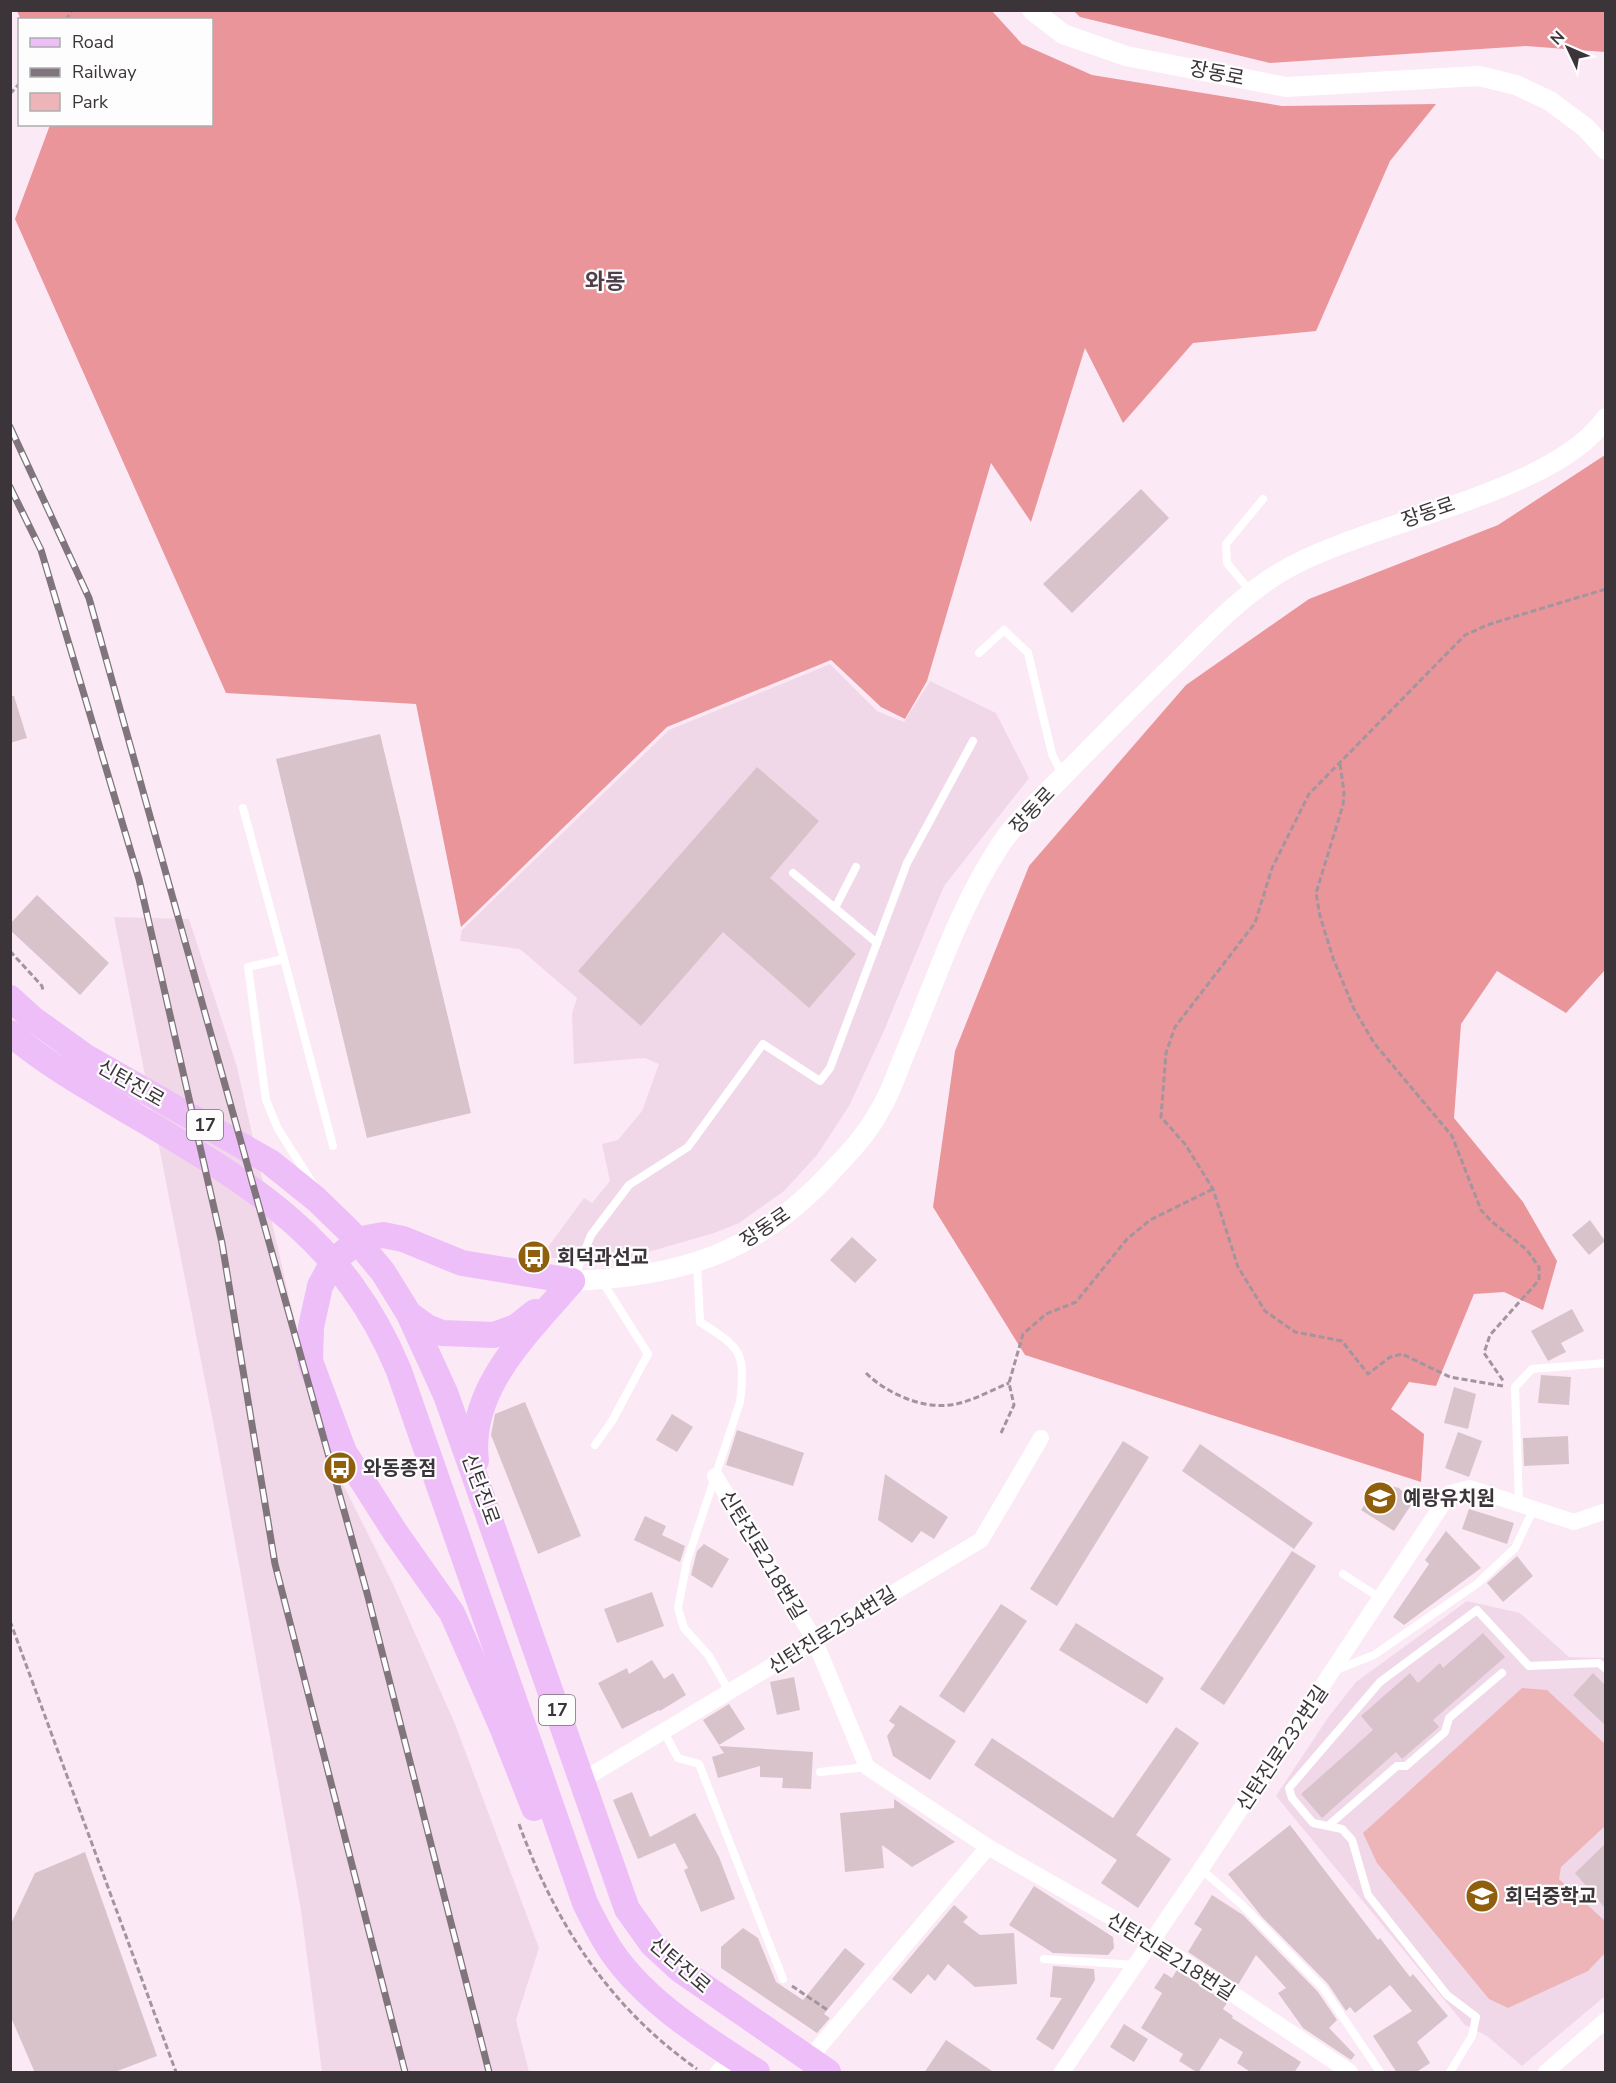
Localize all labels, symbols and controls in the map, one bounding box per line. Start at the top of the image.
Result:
legend [18,18,213,126]
north arrow [1538,18,1598,78]
text: N [1546,26,1570,50]
text: Road [72,30,114,54]
street label: 장동로 [1187,55,1247,92]
text: Railway [72,60,137,84]
text: Park [72,90,109,114]
district label: 와동 [585,267,625,297]
street label: 장동로 [1398,491,1459,534]
street label: 장동로 [1004,781,1061,840]
street label: 신탄진로 [92,1053,169,1114]
road number: 17 [187,1110,223,1140]
street label: 장동로 [735,1201,796,1254]
bus stop icon: 회덕과선교 [516,1239,552,1275]
place label: 회덕과선교 [557,1244,649,1271]
bus stop icon: 와동종점 [322,1450,358,1486]
street label: 신탄진로 [455,1450,506,1528]
place label: 와동종점 [363,1455,437,1482]
school or university icon: 예랑유치원 [1362,1480,1398,1516]
place label: 예랑유치원 [1403,1485,1495,1512]
street label: 신탄진로218번길 [713,1486,812,1625]
street label: 신탄진로254번길 [763,1580,901,1681]
street label: 신탄진로232번길 [1230,1680,1335,1817]
road number: 17 [539,1695,575,1725]
school or university icon: 회덕중학교 [1464,1878,1500,1914]
place label: 회덕중학교 [1505,1883,1597,1910]
street label: 신탄진로218번길 [1102,1906,1240,2007]
street label: 신탄진로 [643,1931,716,2000]

